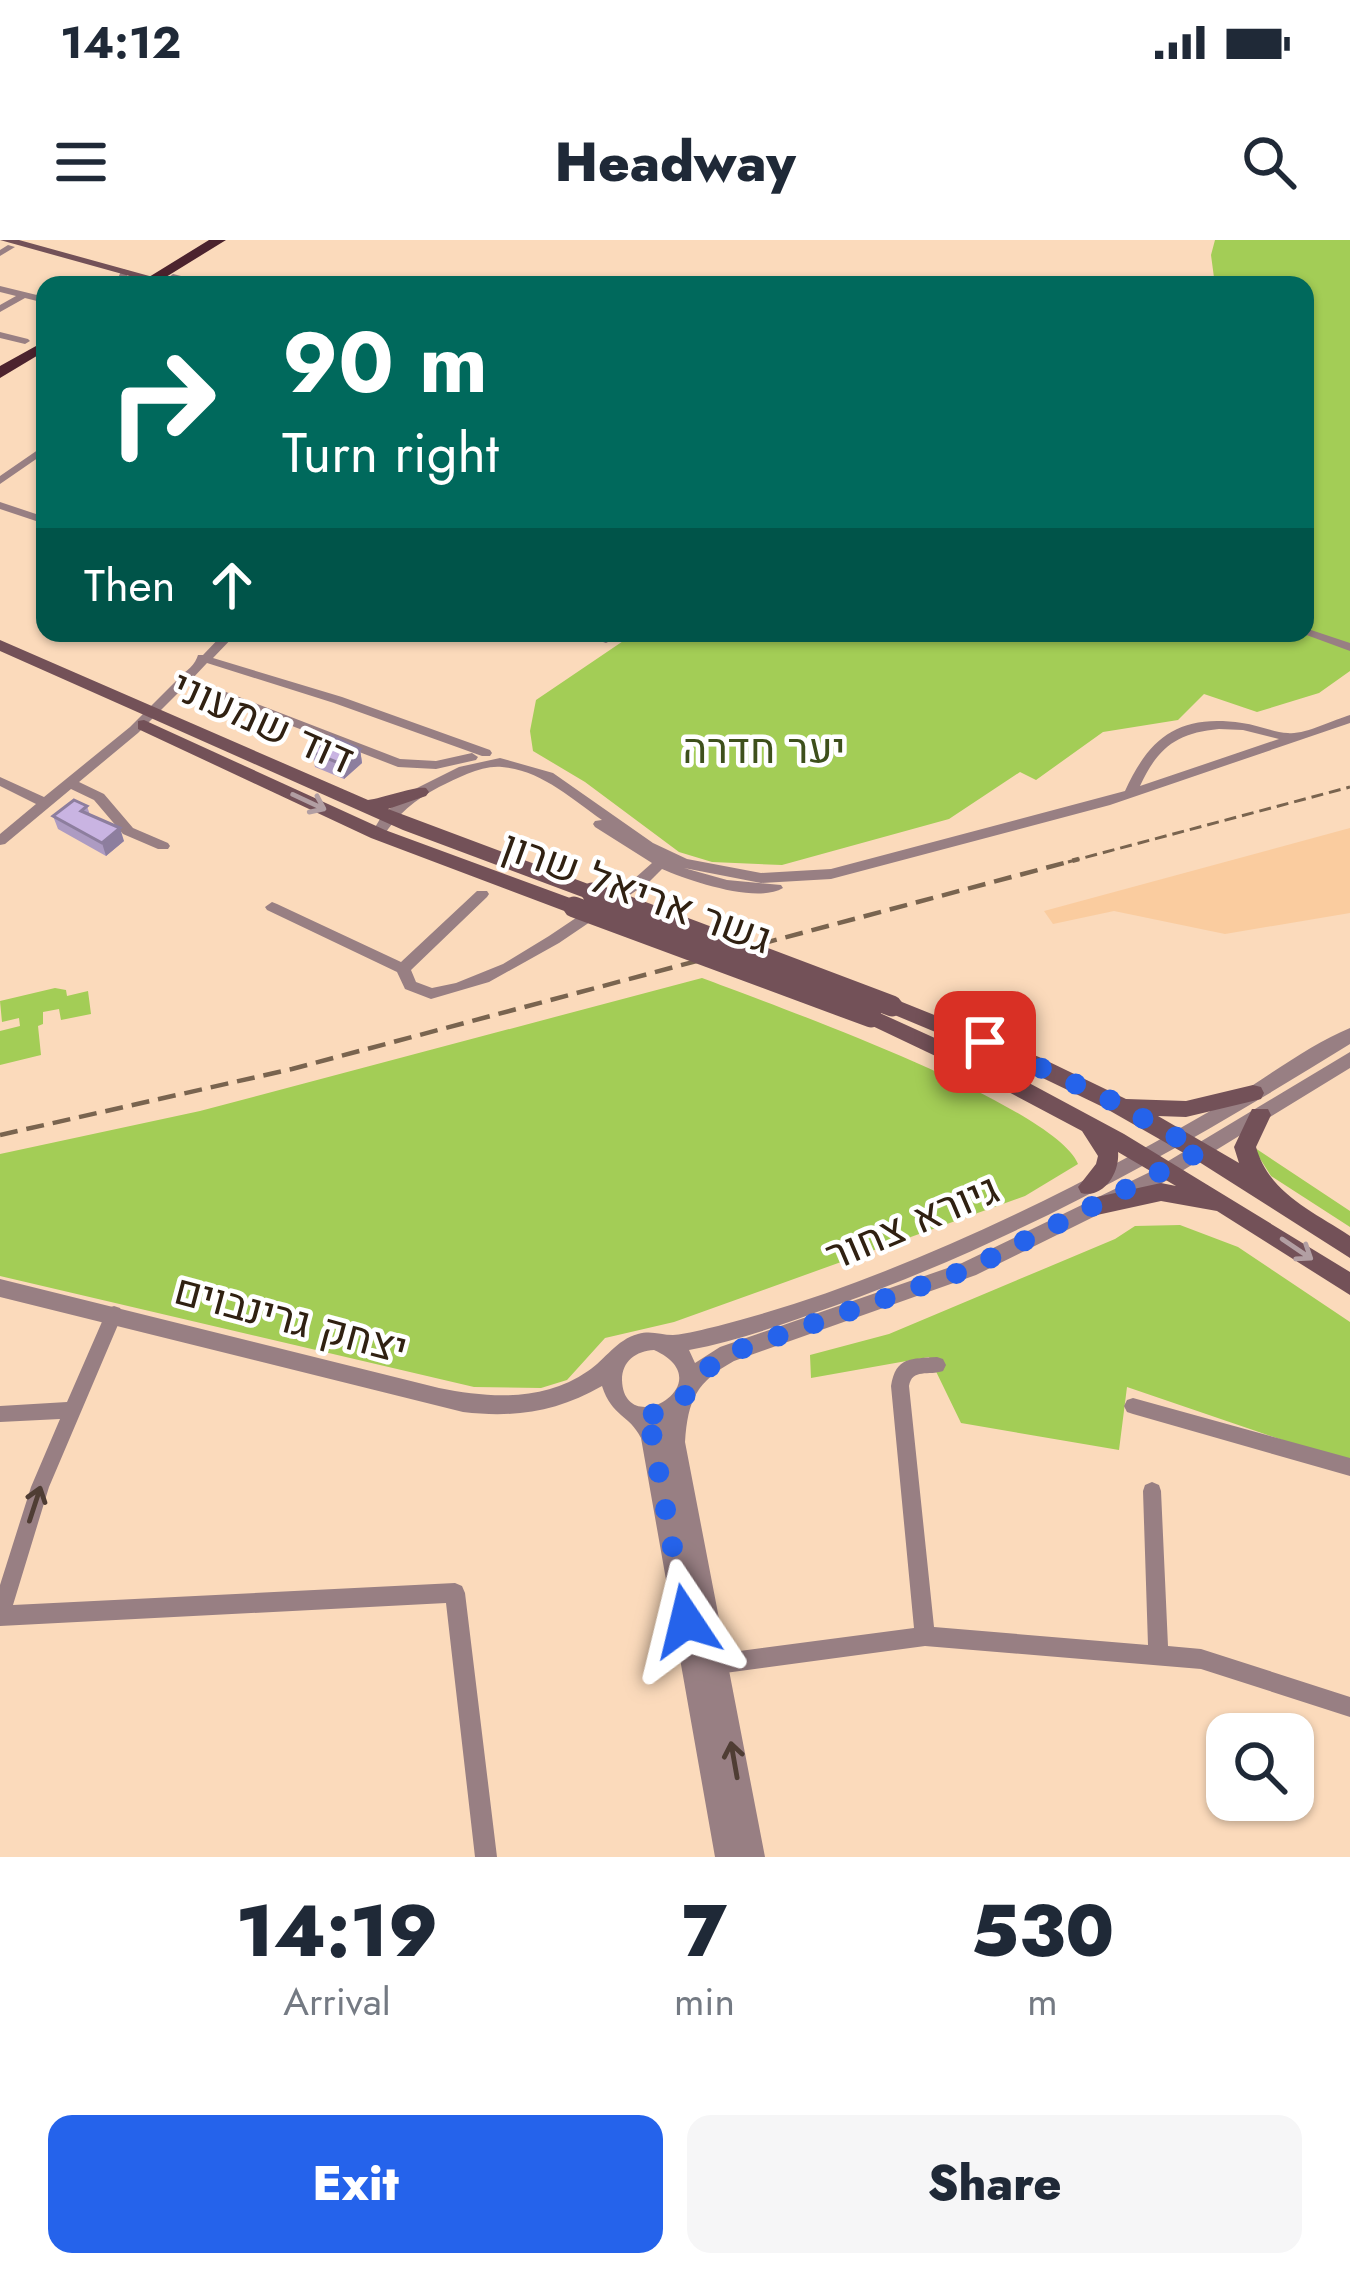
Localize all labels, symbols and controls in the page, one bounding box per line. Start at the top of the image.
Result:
text: 14:12 [60,10,181,75]
text: Headway [554,123,796,201]
icon: menu [48,129,114,195]
icon: search [1236,129,1302,195]
text: 90 m [282,302,488,424]
icon: right [84,324,240,480]
text: Turn right [282,414,499,492]
icon: ahead [199,552,265,618]
text: Then [84,553,175,618]
street label: דוד שמעוני [162,655,364,789]
park label: יער חדרה [683,718,845,779]
one-way arrow [290,792,326,814]
street label: גשר אריאל שרון [494,815,780,969]
pin [934,991,1036,1093]
icon: arrive [952,1009,1018,1075]
street label: גיורא צחור [816,1158,1008,1286]
one-way arrow [1279,1237,1313,1262]
street label: יצחק גרינבוים [168,1259,414,1379]
one-way arrow [26,1486,48,1524]
position arrow [623,1558,749,1684]
map controls [1206,1713,1314,1821]
button: search [1206,1713,1314,1821]
one-way arrow [722,1742,744,1781]
text: 14:19 [236,1879,438,1983]
text: 7 [682,1879,727,1983]
text: 530 [971,1879,1114,1983]
text: Arrival [283,1973,391,2030]
text: min [674,1973,735,2030]
text: m [1027,1973,1058,2030]
button: Exit [48,2115,663,2253]
button: Share [687,2115,1302,2253]

